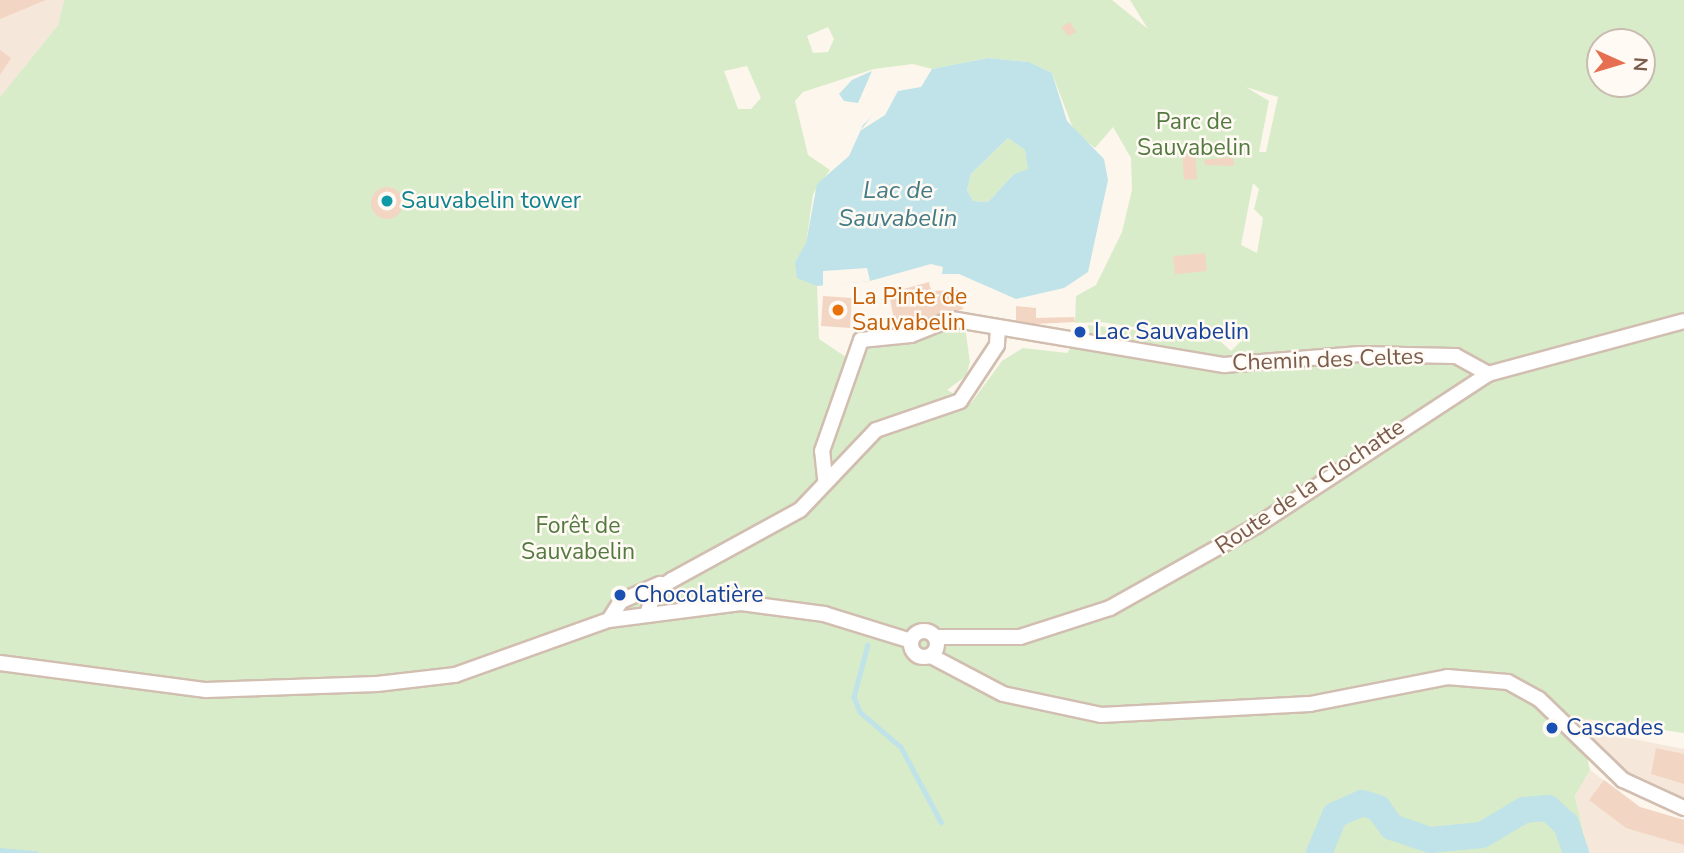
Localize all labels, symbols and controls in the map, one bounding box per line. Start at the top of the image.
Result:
north arrow [1586,28,1656,98]
text: N [1626,56,1653,72]
park label: Parc de Sauvabelin [1137,108,1251,162]
water label: Lac de Sauvabelin [839,177,957,233]
place label: Sauvabelin tower [401,187,581,215]
marker: Sauvabelin tower [379,193,395,209]
place label: La Pinte de Sauvabelin [852,283,967,337]
marker: La Pinte de Sauvabelin [830,302,846,318]
place label: Lac Sauvabelin [1094,318,1249,346]
marker: Lac Sauvabelin [1072,324,1088,340]
street label: Chemin des Celtes [1232,343,1424,377]
street label: Route de la Clochatte [1210,413,1410,561]
park label: Forêt de Sauvabelin [521,512,635,566]
place label: Chocolatière [634,581,763,609]
marker: Chocolatière [612,587,628,603]
place label: Cascades [1566,714,1664,742]
marker: Cascades [1544,720,1560,736]

